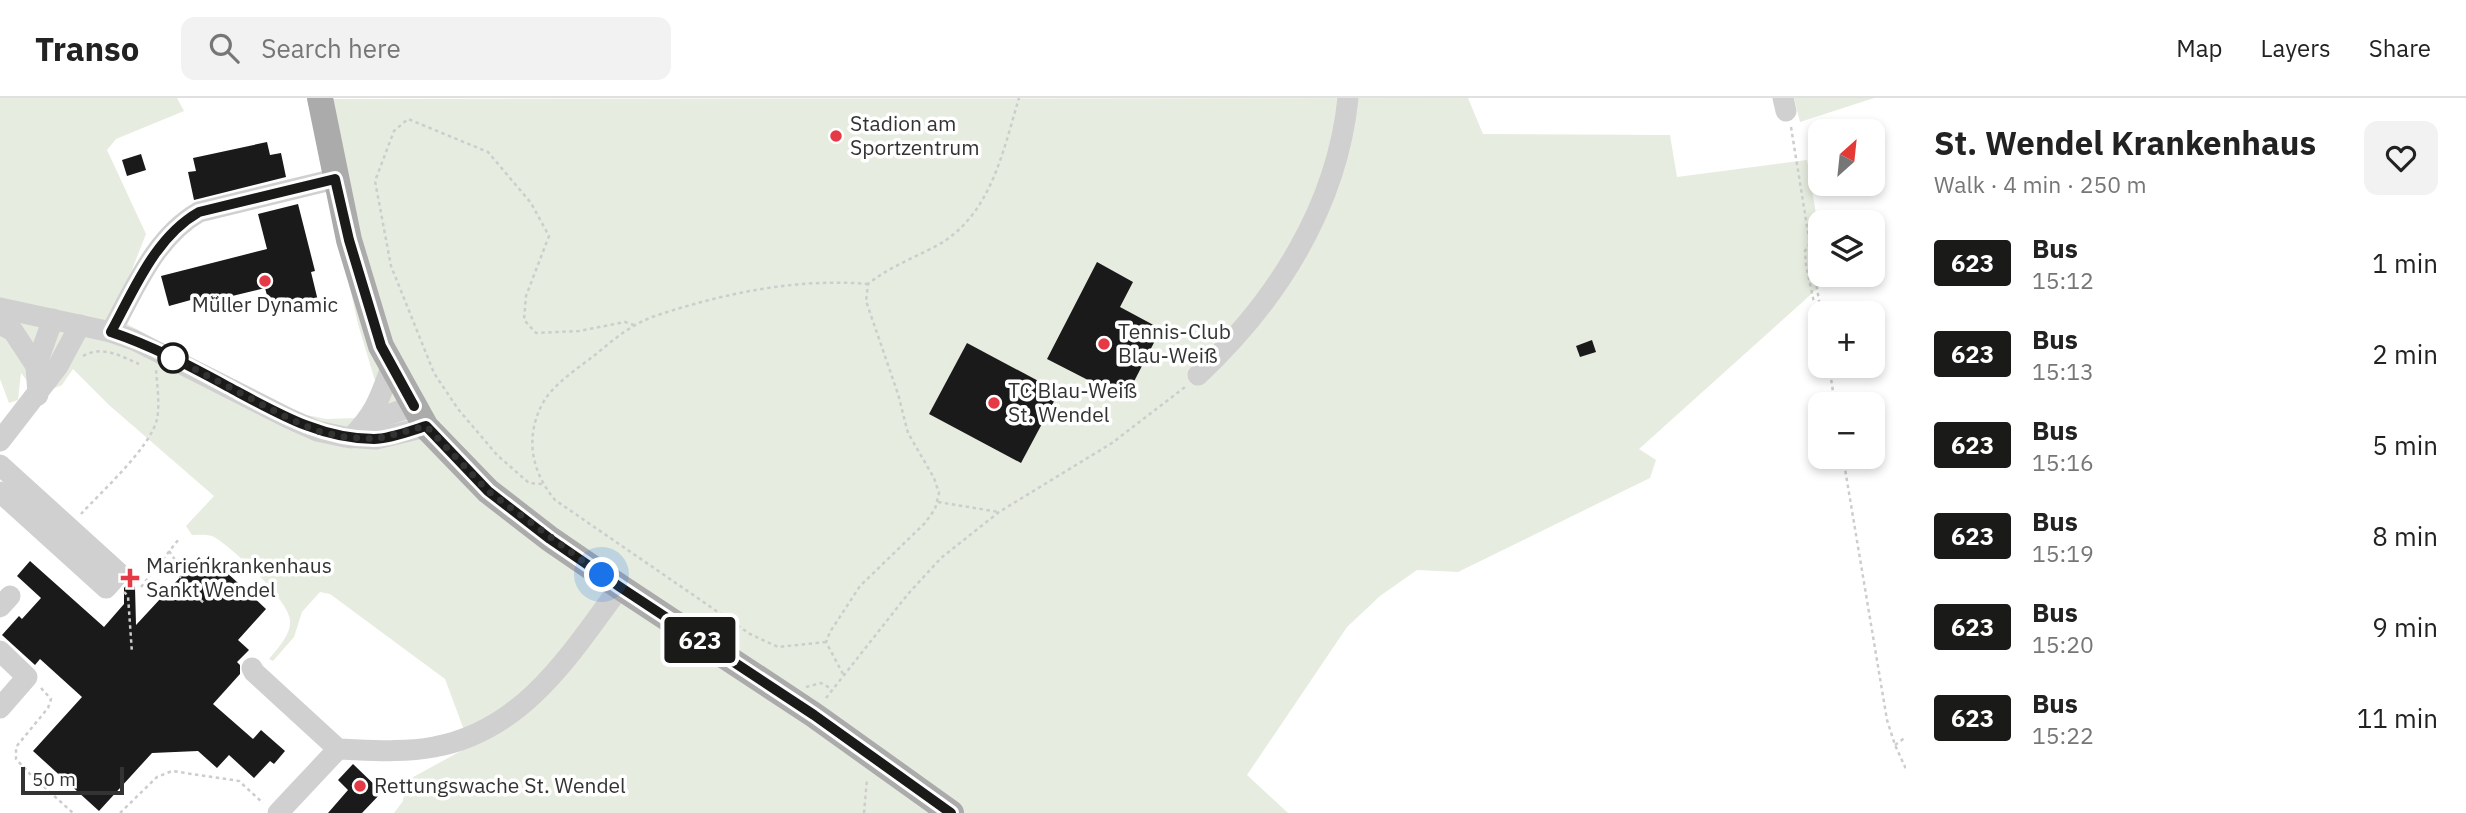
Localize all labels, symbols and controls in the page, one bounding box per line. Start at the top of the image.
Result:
search box [181,17,671,80]
text: Transo [35,27,139,70]
icon: search [205,29,243,67]
text: Search here [261,31,401,65]
text: Map [2176,32,2223,64]
text: Layers [2261,32,2331,64]
text: Share [2369,32,2431,64]
place label: Stadion am Sportzentrum [850,109,980,161]
north arrow [1808,119,1885,196]
map controls [1808,119,1885,469]
text: St. Wendel Krankenhaus [1934,121,2316,164]
button: heart [2364,121,2438,195]
marker: Stadion am Sportzentrum [828,128,844,144]
text: Walk · 4 min · 250 m [1934,169,2147,199]
button: layers [1808,210,1885,287]
text: Bus [2032,231,2078,265]
text: 1 min [2372,246,2438,280]
text: 623 [1951,247,1994,279]
text: 15:12 [2032,265,2094,295]
marker: Müller Dynamic [257,273,273,289]
place label: Müller Dynamic [192,290,338,318]
button: + [1808,301,1885,378]
place label: Tennis-Club Blau-Weiß [1118,317,1231,369]
text: Bus [2032,322,2078,356]
marker: Tennis-Club Blau-Weiß [1096,336,1112,352]
text: 2 min [2372,337,2438,371]
text: 623 [1951,338,1994,370]
unlabelled marker [158,343,188,373]
text: 15:13 [2032,356,2094,386]
place label: TC Blau-Weiß St. Wendel [1008,376,1137,428]
button: − [1808,392,1885,469]
marker: TC Blau-Weiß St. Wendel [986,395,1002,411]
text: Bus [2032,413,2078,447]
text: 5 min [2372,428,2438,462]
text: 623 [1951,429,1994,461]
text: 15:16 [2032,447,2094,477]
text: Bus [2032,504,2078,538]
text: 8 min [2372,519,2438,553]
text: 623 [1951,520,1994,552]
text: 15:19 [2032,538,2094,568]
place label: Marienkrankenhaus Sankt Wendel [146,551,332,603]
your location [584,557,619,592]
marker: Marienkrankenhaus Sankt Wendel [120,568,140,588]
text: Bus [2032,595,2078,629]
text: 9 min [2372,610,2438,644]
text: 623 [1951,611,1994,643]
line badge: 623 [660,617,740,663]
text: 623 [678,624,722,656]
text: 15:20 [2032,629,2094,659]
text: Bus [2032,686,2078,720]
text: 11 min [2357,701,2438,735]
text: 623 [1951,702,1994,734]
text: 15:22 [2032,720,2094,750]
scale bar [21,764,124,796]
text: 50 m [32,767,76,791]
place label: Rettungswache St. Wendel [374,771,626,799]
marker: Rettungswache St. Wendel [352,778,368,794]

